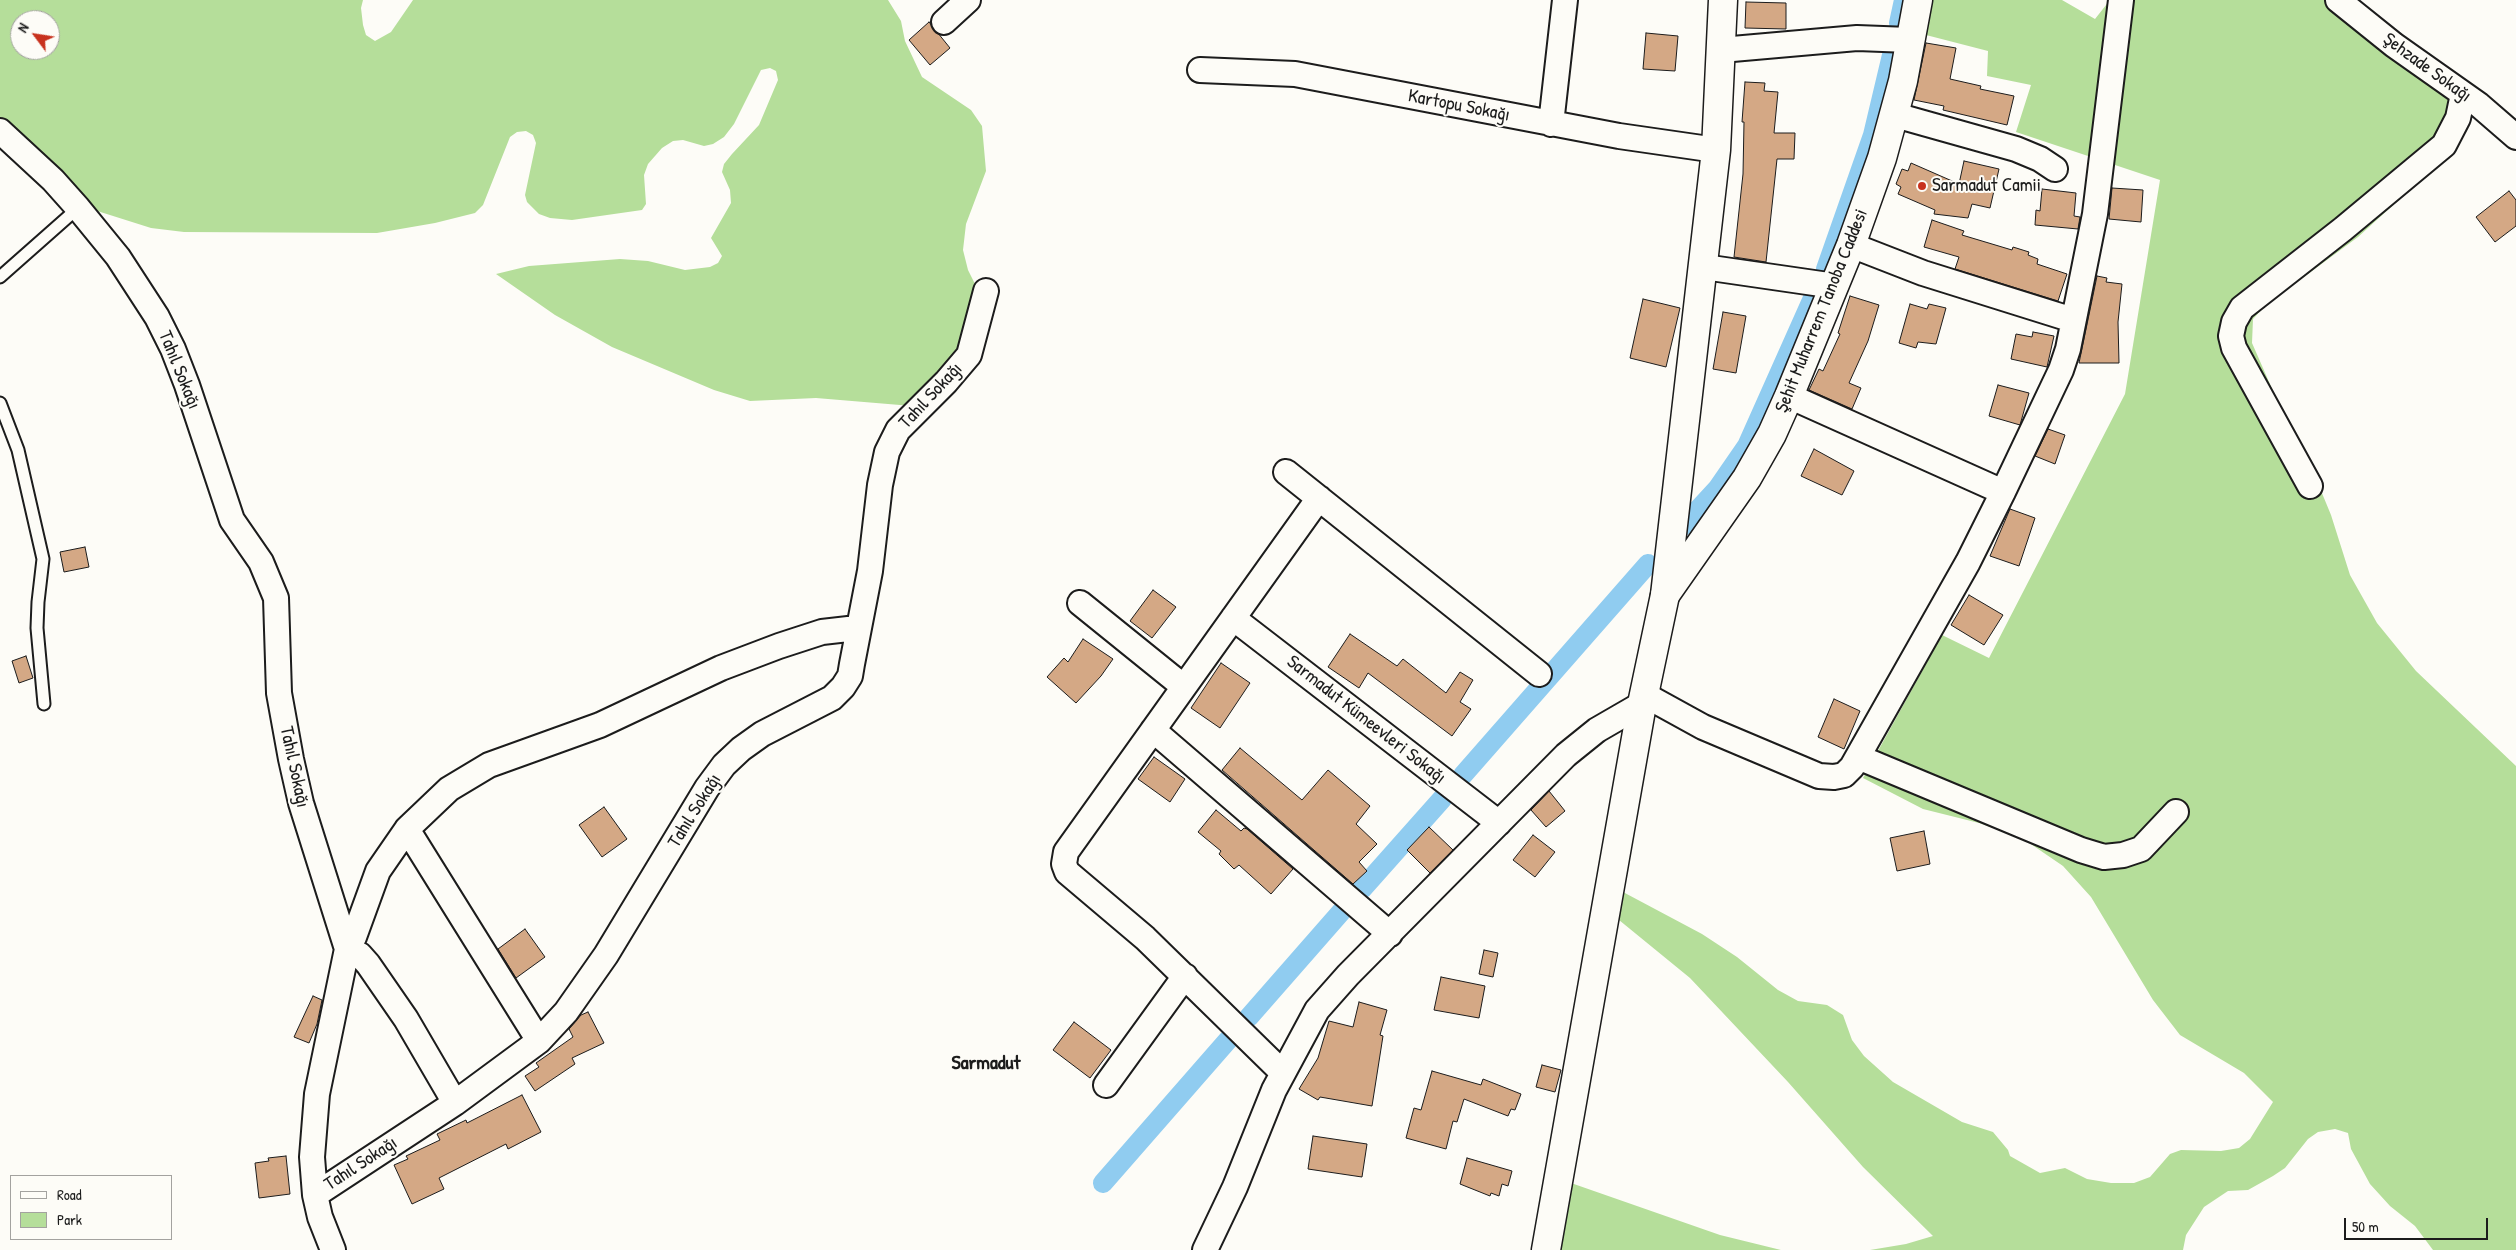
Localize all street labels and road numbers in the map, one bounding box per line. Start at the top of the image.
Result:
street label: Şehzade Sokağı [2378,28,2476,108]
street label: Kartopu Sokağı [1406,85,1512,127]
street label: Şehit Muharrem Tanoba Caddesi [1771,206,1873,416]
street label: Tahıl Sokağı [153,328,205,412]
street label: Tahıl Sokağı [895,358,967,434]
street label: Sarmadut Kümeevleri Sokağı [1282,651,1450,789]
street label: Tahıl Sokağı [274,724,314,810]
street label: Tahıl Sokağı [663,770,727,852]
street label: Tahıl Sokağı [320,1132,402,1196]

